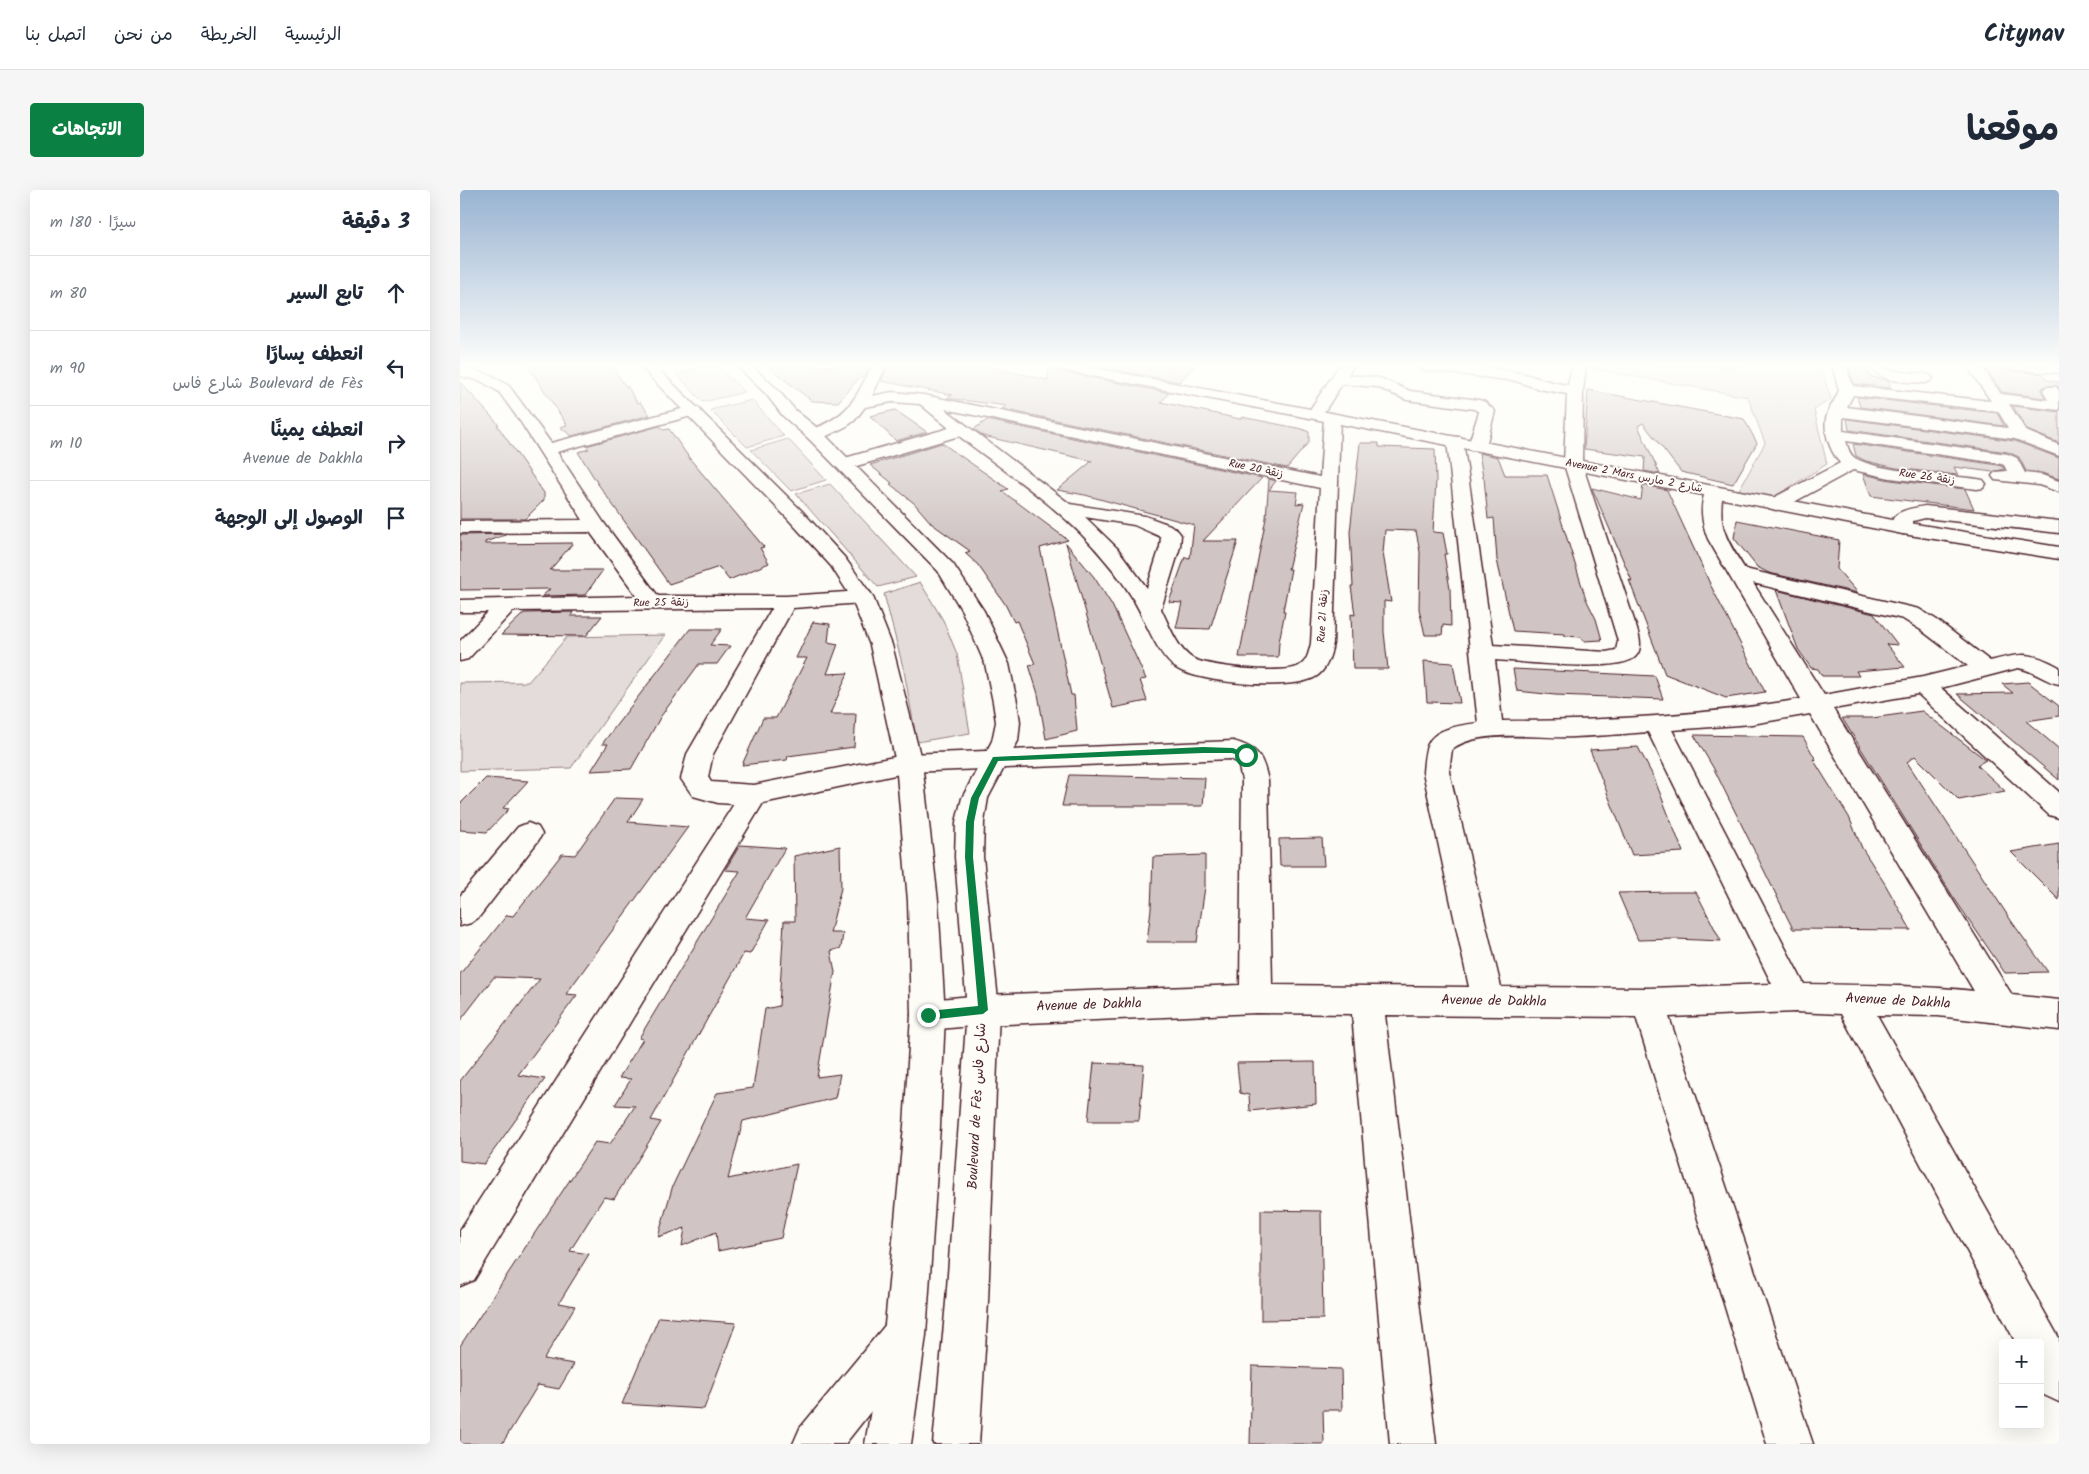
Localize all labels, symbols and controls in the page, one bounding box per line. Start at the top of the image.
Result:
text: Citynav [1984,15,2064,54]
text: اتصل بنا [25,21,86,50]
text: من نحن [114,21,173,50]
text: الخريطة [201,21,257,50]
text: الرئيسية [285,21,341,50]
button: الاتجاهات [30,103,144,157]
text: موقعنا [1966,103,2059,159]
text: 3 دقيقة [342,206,410,239]
text: سيرًا · 180 m [50,210,136,235]
text: تابع السير [288,279,363,309]
icon: ahead [382,279,410,307]
text: 80 m [50,281,87,306]
text: انعطف يسارًا [266,340,363,370]
icon: left [382,354,410,382]
text: 90 m [50,356,85,381]
text: Boulevard de Fès شارع فاس [173,371,363,396]
text: انعطف يمينًا [271,416,363,446]
icon: right [382,429,410,457]
text: 10 m [50,431,82,456]
text: Avenue de Dakhla [243,446,363,471]
street label: Rue 20 زنقة [1227,454,1285,484]
street label: Avenue 2 Mars شارع 2 مارس [1564,454,1704,498]
street label: Rue 26 زنقة [1898,464,1956,490]
text: الوصول إلى الوجهة [215,504,363,534]
icon: arrive [382,504,410,532]
street label: Rue 21 زنقة [1313,589,1333,643]
street label: Rue 25 زنقة [633,594,689,612]
route start [1235,744,1258,767]
street label: Avenue de Dakhla [1845,987,1951,1015]
street label: Avenue de Dakhla [1441,989,1547,1013]
street label: Avenue de Dakhla [1036,992,1142,1018]
route end [917,1004,940,1027]
street label: Boulevard de Fès شارع فاس [962,1022,992,1190]
map controls [1999,1339,2044,1429]
button: + [1999,1339,2044,1384]
button: − [1999,1384,2044,1429]

